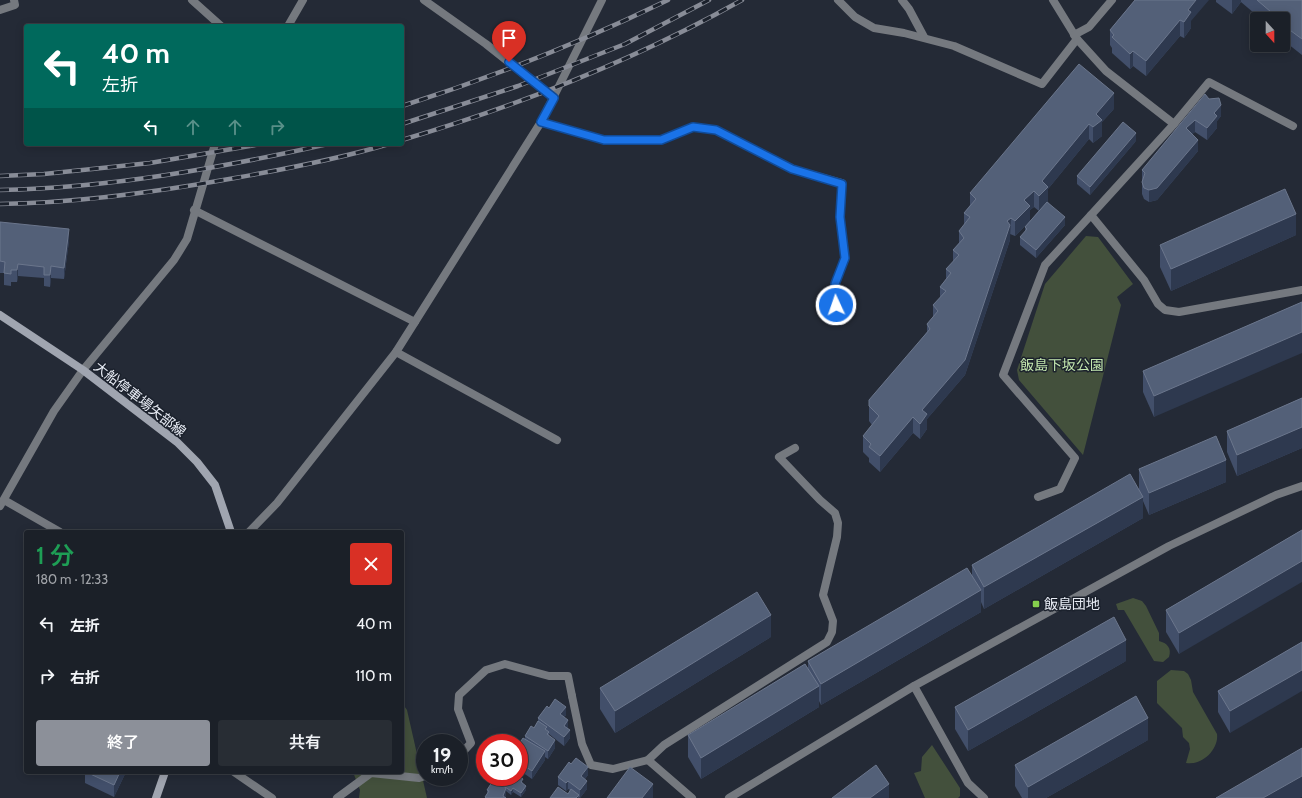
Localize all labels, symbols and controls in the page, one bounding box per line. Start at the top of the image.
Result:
north arrow [1250,12,1290,52]
map controls [1250,12,1290,52]
pin [492,21,526,62]
icon: arrive [498,27,520,49]
text: 40 m [102,36,170,70]
icon: left [36,40,88,92]
text: 左折 [102,74,138,96]
icon: left [140,116,162,138]
icon: ahead [182,116,204,138]
icon: ahead [224,116,246,138]
icon: right [266,116,288,138]
position arrow [815,284,857,326]
park label: 飯島下坂公園 [1020,356,1104,374]
street label: 大船停車場矢部線 [90,357,190,441]
text: 1 分 [36,541,74,570]
button: close [350,543,392,585]
text: 180 m · 12:33 [36,571,108,587]
place label: 飯島団地 [1044,595,1100,613]
marker: 飯島団地 [1031,599,1041,609]
icon: left [36,613,58,635]
text: 40 m [356,615,392,633]
text: 左折 [70,617,100,635]
icon: right [36,665,58,687]
text: 110 m [355,667,392,685]
text: 右折 [70,669,100,687]
button: 終了 [36,720,210,766]
button: 共有 [218,720,392,766]
speed limit sign: 30 [476,734,528,786]
text: 19 [433,743,451,767]
text: km/h [431,763,453,776]

